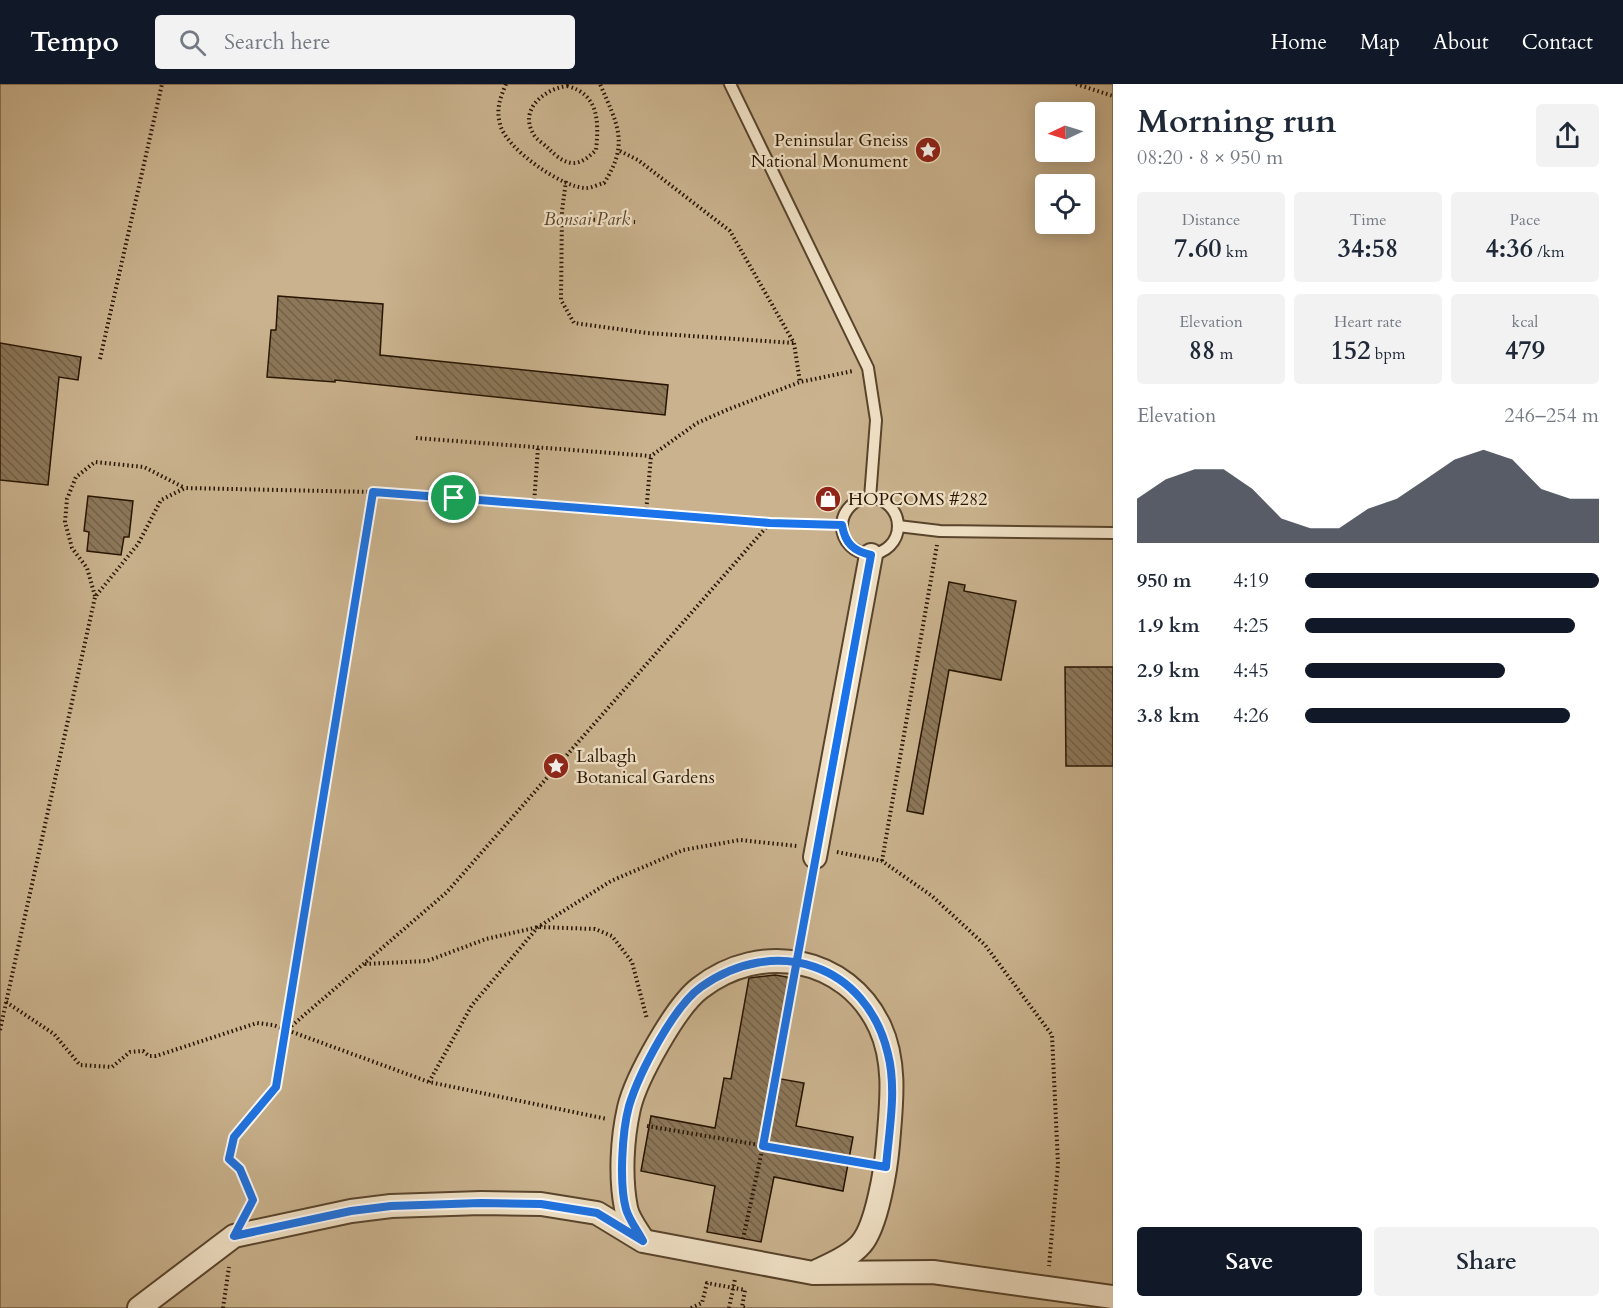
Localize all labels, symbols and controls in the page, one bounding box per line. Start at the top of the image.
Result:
search box [155,15,575,69]
text: Tempo [30,23,119,61]
icon: search [176,26,209,59]
text: Search here [224,27,331,57]
text: Home [1271,28,1327,57]
text: Map [1360,28,1400,57]
text: About [1433,28,1489,57]
text: Contact [1522,28,1593,57]
text: Morning run [1137,99,1337,144]
north arrow [1035,102,1095,162]
map controls [1035,102,1095,234]
button: share [1536,104,1599,167]
place label: Peninsular Gneiss National Monument [751,128,908,174]
place icon: Peninsular Gneiss National Monument [913,135,943,165]
text: 08:20 · 8 × 950 m [1137,144,1283,171]
button: locate [1035,174,1095,234]
park label: Bonsai Park [544,207,630,232]
text: Distance [1182,209,1240,231]
text: Time [1349,209,1387,231]
text: Pace [1510,209,1540,231]
text: 7.60 [1174,231,1222,266]
text: 34:58 [1338,231,1398,266]
text: 4:36 [1485,231,1533,266]
text: km [1222,241,1248,263]
text: /km [1533,241,1565,263]
text: Elevation [1179,311,1243,333]
text: Heart rate [1334,311,1402,333]
text: kcal [1512,311,1538,333]
text: 88 [1189,333,1215,368]
text: 152 [1331,333,1371,368]
text: 479 [1505,333,1545,368]
text: m [1215,343,1233,365]
text: bpm [1371,343,1405,365]
text: Elevation [1137,402,1216,429]
text: 246–254 m [1504,402,1599,429]
pin [428,472,479,523]
icon: arrive [437,481,470,514]
shop icon: HOPCOMS #282 [813,484,843,514]
place label: HOPCOMS #282 [848,487,987,512]
text: 950 m [1137,567,1192,594]
text: 4:19 [1233,567,1269,594]
text: 1.9 km [1137,612,1200,639]
text: 4:25 [1233,612,1269,639]
text: 2.9 km [1137,657,1200,684]
text: 4:45 [1233,657,1269,684]
text: 3.8 km [1137,702,1200,729]
text: 4:26 [1233,702,1269,729]
place label: Lalbagh Botanical Gardens [576,744,715,790]
place icon: Lalbagh Botanical Gardens [541,751,571,781]
button: Save [1137,1227,1362,1296]
button: Share [1374,1227,1599,1296]

